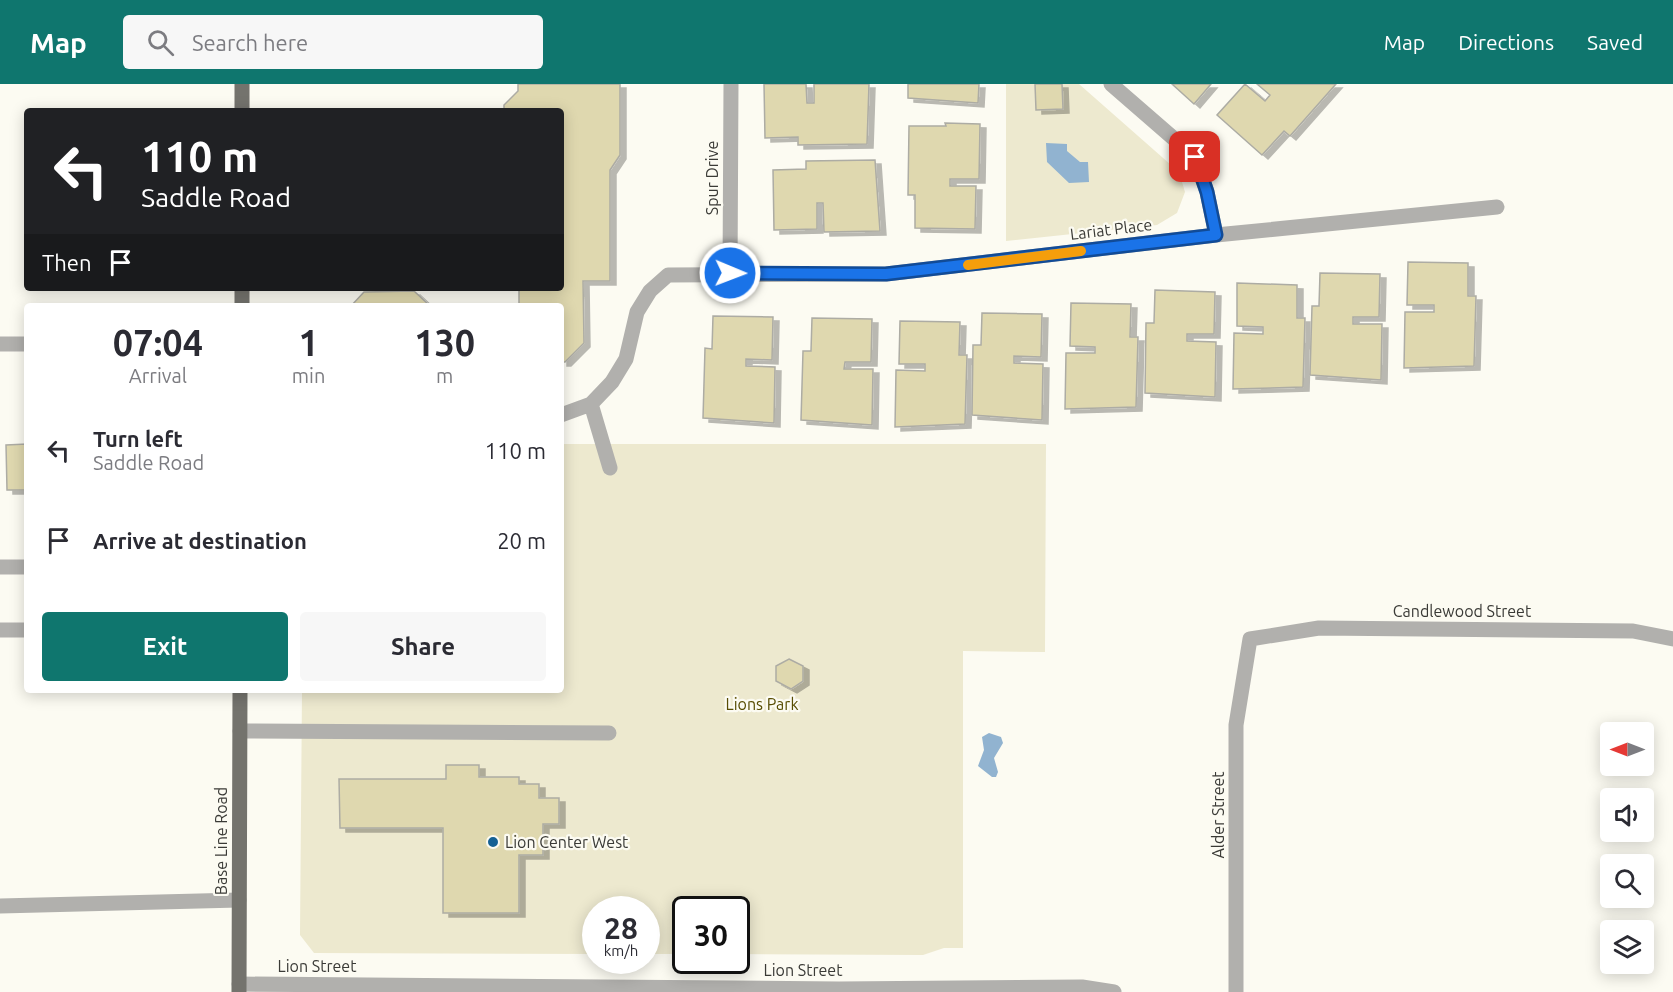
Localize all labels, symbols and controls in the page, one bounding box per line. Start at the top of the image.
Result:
search box [123,15,543,69]
icon: search [144,26,177,59]
text: Map [30,27,87,58]
text: Search here [192,30,308,55]
text: Map [1384,30,1425,54]
text: Directions [1458,30,1554,54]
text: Saved [1587,30,1643,54]
pin [1169,131,1220,182]
icon: left [42,132,120,210]
text: 110 m [141,133,258,180]
icon: arrive [1178,140,1211,173]
street label: Spur Drive [703,141,721,215]
text: Saddle Road [141,182,291,212]
street label: Lariat Place [1069,215,1153,243]
position arrow [698,241,762,305]
icon: arrive [104,246,137,279]
text: Then [42,250,92,275]
text: 07:04 [113,322,203,363]
text: 1 [298,322,319,363]
text: 130 [414,322,475,363]
text: Arrival [129,364,187,387]
text: min [292,364,325,387]
text: m [436,364,453,387]
text: Turn left [93,426,183,451]
icon: left [42,434,75,467]
text: 110 m [485,438,546,463]
text: Saddle Road [93,451,204,474]
icon: arrive [42,524,75,557]
text: Arrive at destination [93,528,307,553]
text: 20 m [497,528,546,553]
street label: Candlewood Street [1393,602,1532,620]
button: Exit [42,612,288,681]
button: Share [300,612,546,681]
park label: Lions Park [726,695,798,713]
north arrow [1600,722,1654,776]
map controls [1600,722,1654,974]
street label: Alder Street [1209,771,1227,859]
street label: Base Line Road [212,787,230,895]
button: sound [1600,788,1654,842]
place label: Lion Center West [505,833,629,851]
marker: Lion Center West [486,835,500,849]
button: search [1600,854,1654,908]
speed limit sign: 30 [672,896,750,974]
text: 28 [604,911,638,945]
button: layers [1600,920,1654,974]
text: km/h [604,942,638,959]
street label: Lion Street [278,957,357,975]
street label: Lion Street [764,961,843,979]

